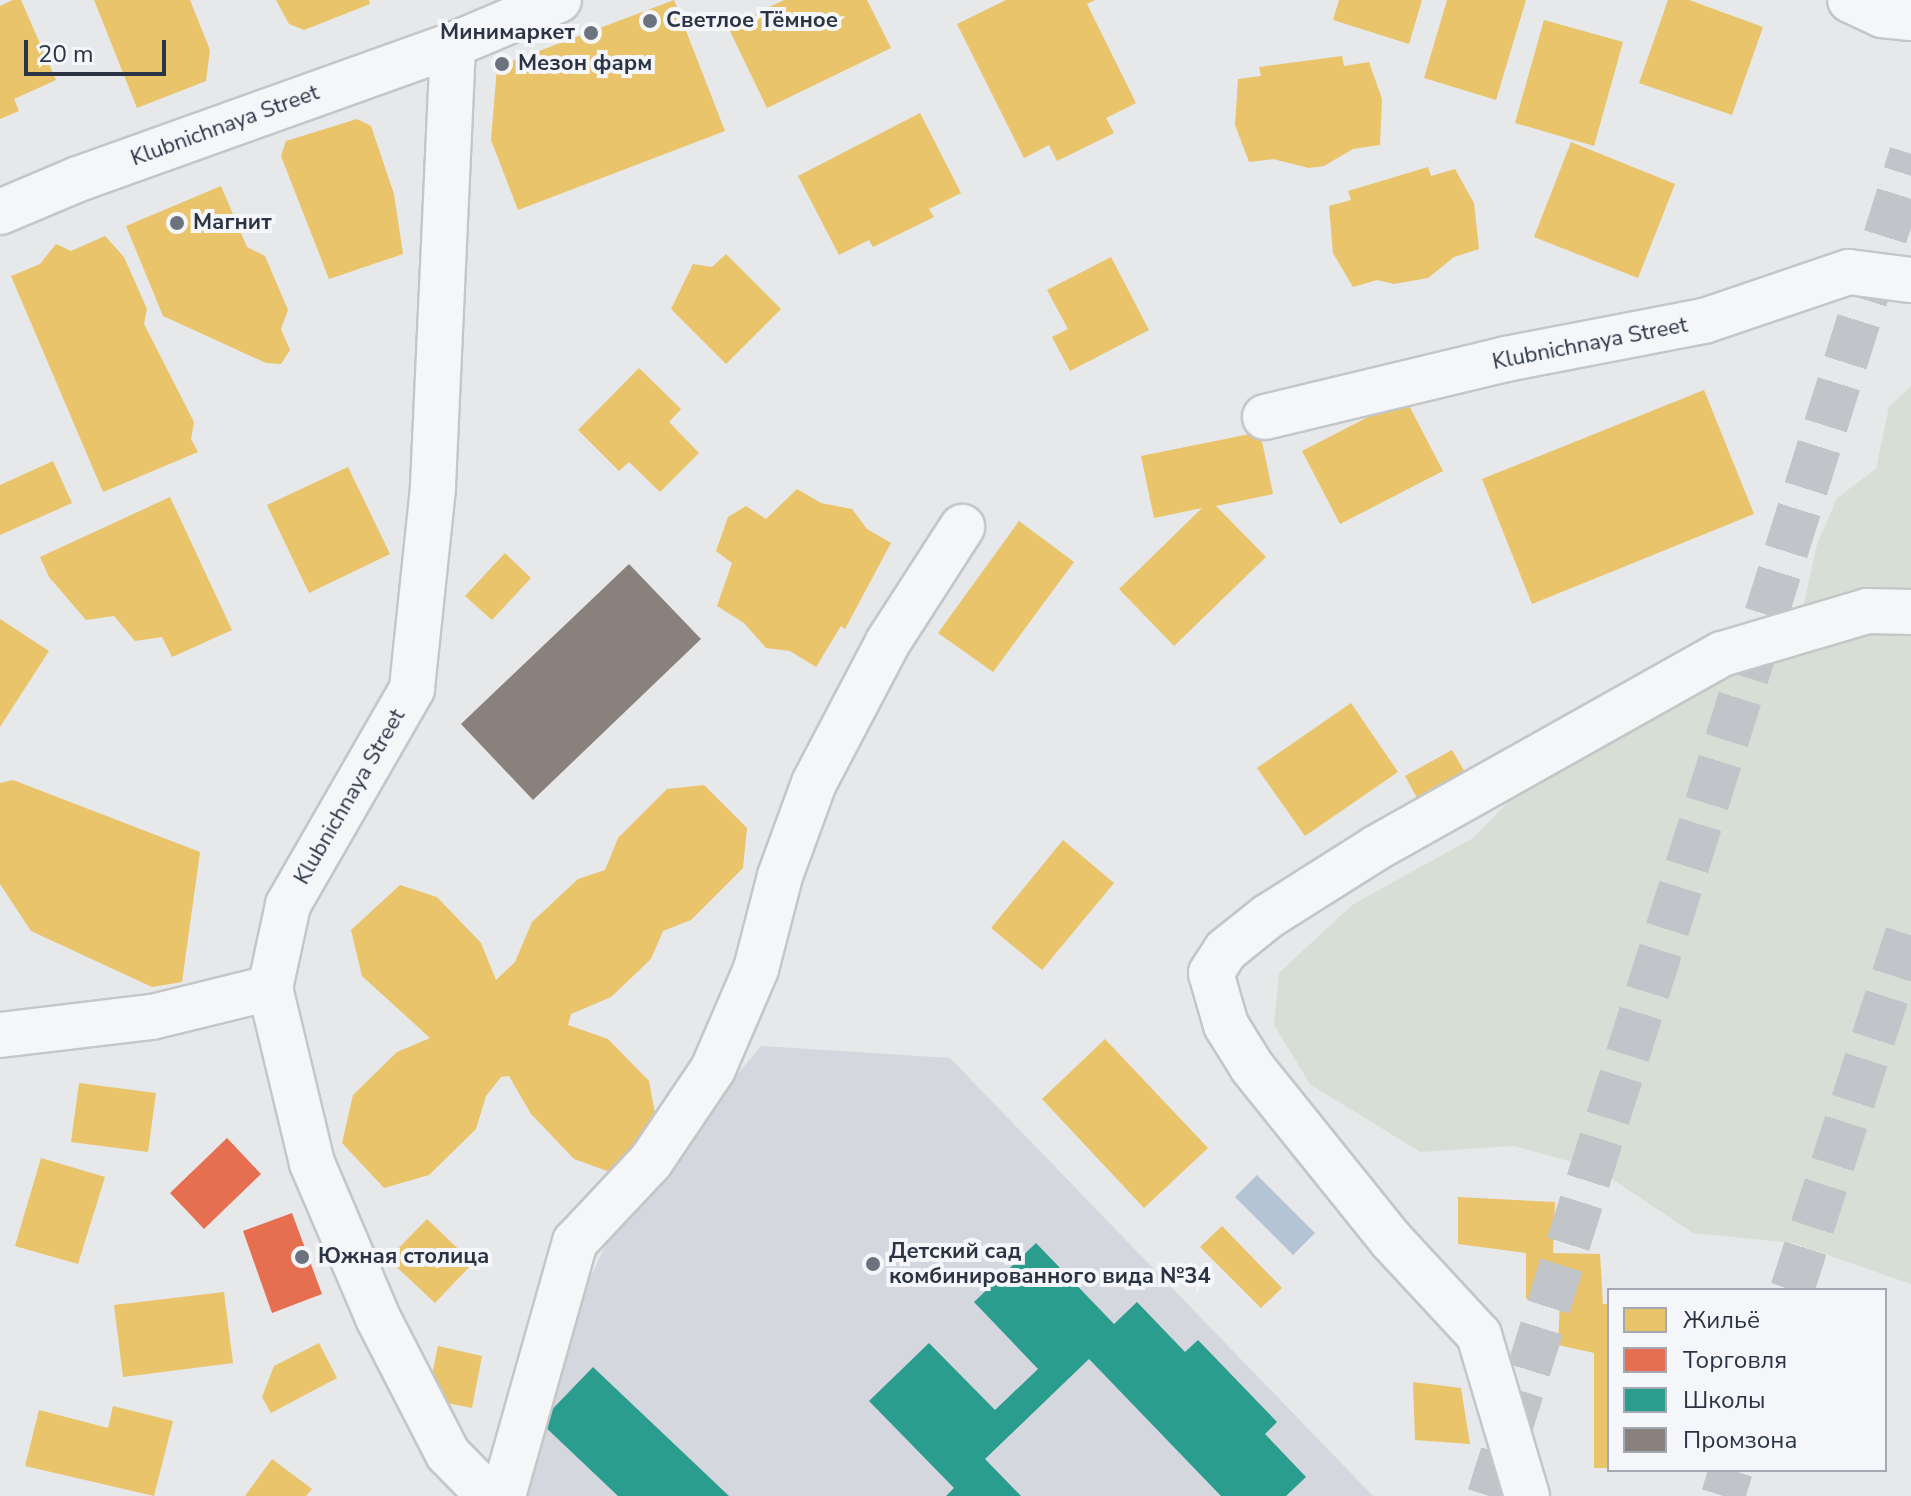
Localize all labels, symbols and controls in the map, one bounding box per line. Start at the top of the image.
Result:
place label: Светлое Тёмное [666,8,838,34]
marker: Светлое Тёмное [641,12,659,30]
place label: Минимаркет [440,20,575,46]
scale bar [28,24,170,74]
marker: Минимаркет [582,24,600,42]
text: 20 m [38,38,94,70]
place label: Мезон фарм [518,51,652,77]
marker: Мезон фарм [493,55,511,73]
street label: Klubnichnaya Street [127,80,323,172]
place label: Магнит [193,210,272,236]
marker: Магнит [168,214,186,232]
street label: Klubnichnaya Street [1490,312,1690,376]
street label: Klubnichnaya Street [289,705,411,889]
place label: Детский сад комбинированного вида №34 [889,1238,1211,1290]
place label: Южная столица [318,1244,489,1270]
marker: Южная столица [293,1248,311,1266]
marker: Детский сад комбинированного вида №34 [864,1255,882,1273]
legend [1607,1288,1887,1472]
text: Жильё [1683,1304,1760,1336]
text: Торговля [1683,1344,1787,1376]
text: Школы [1683,1384,1766,1416]
text: Промзона [1683,1424,1797,1456]

